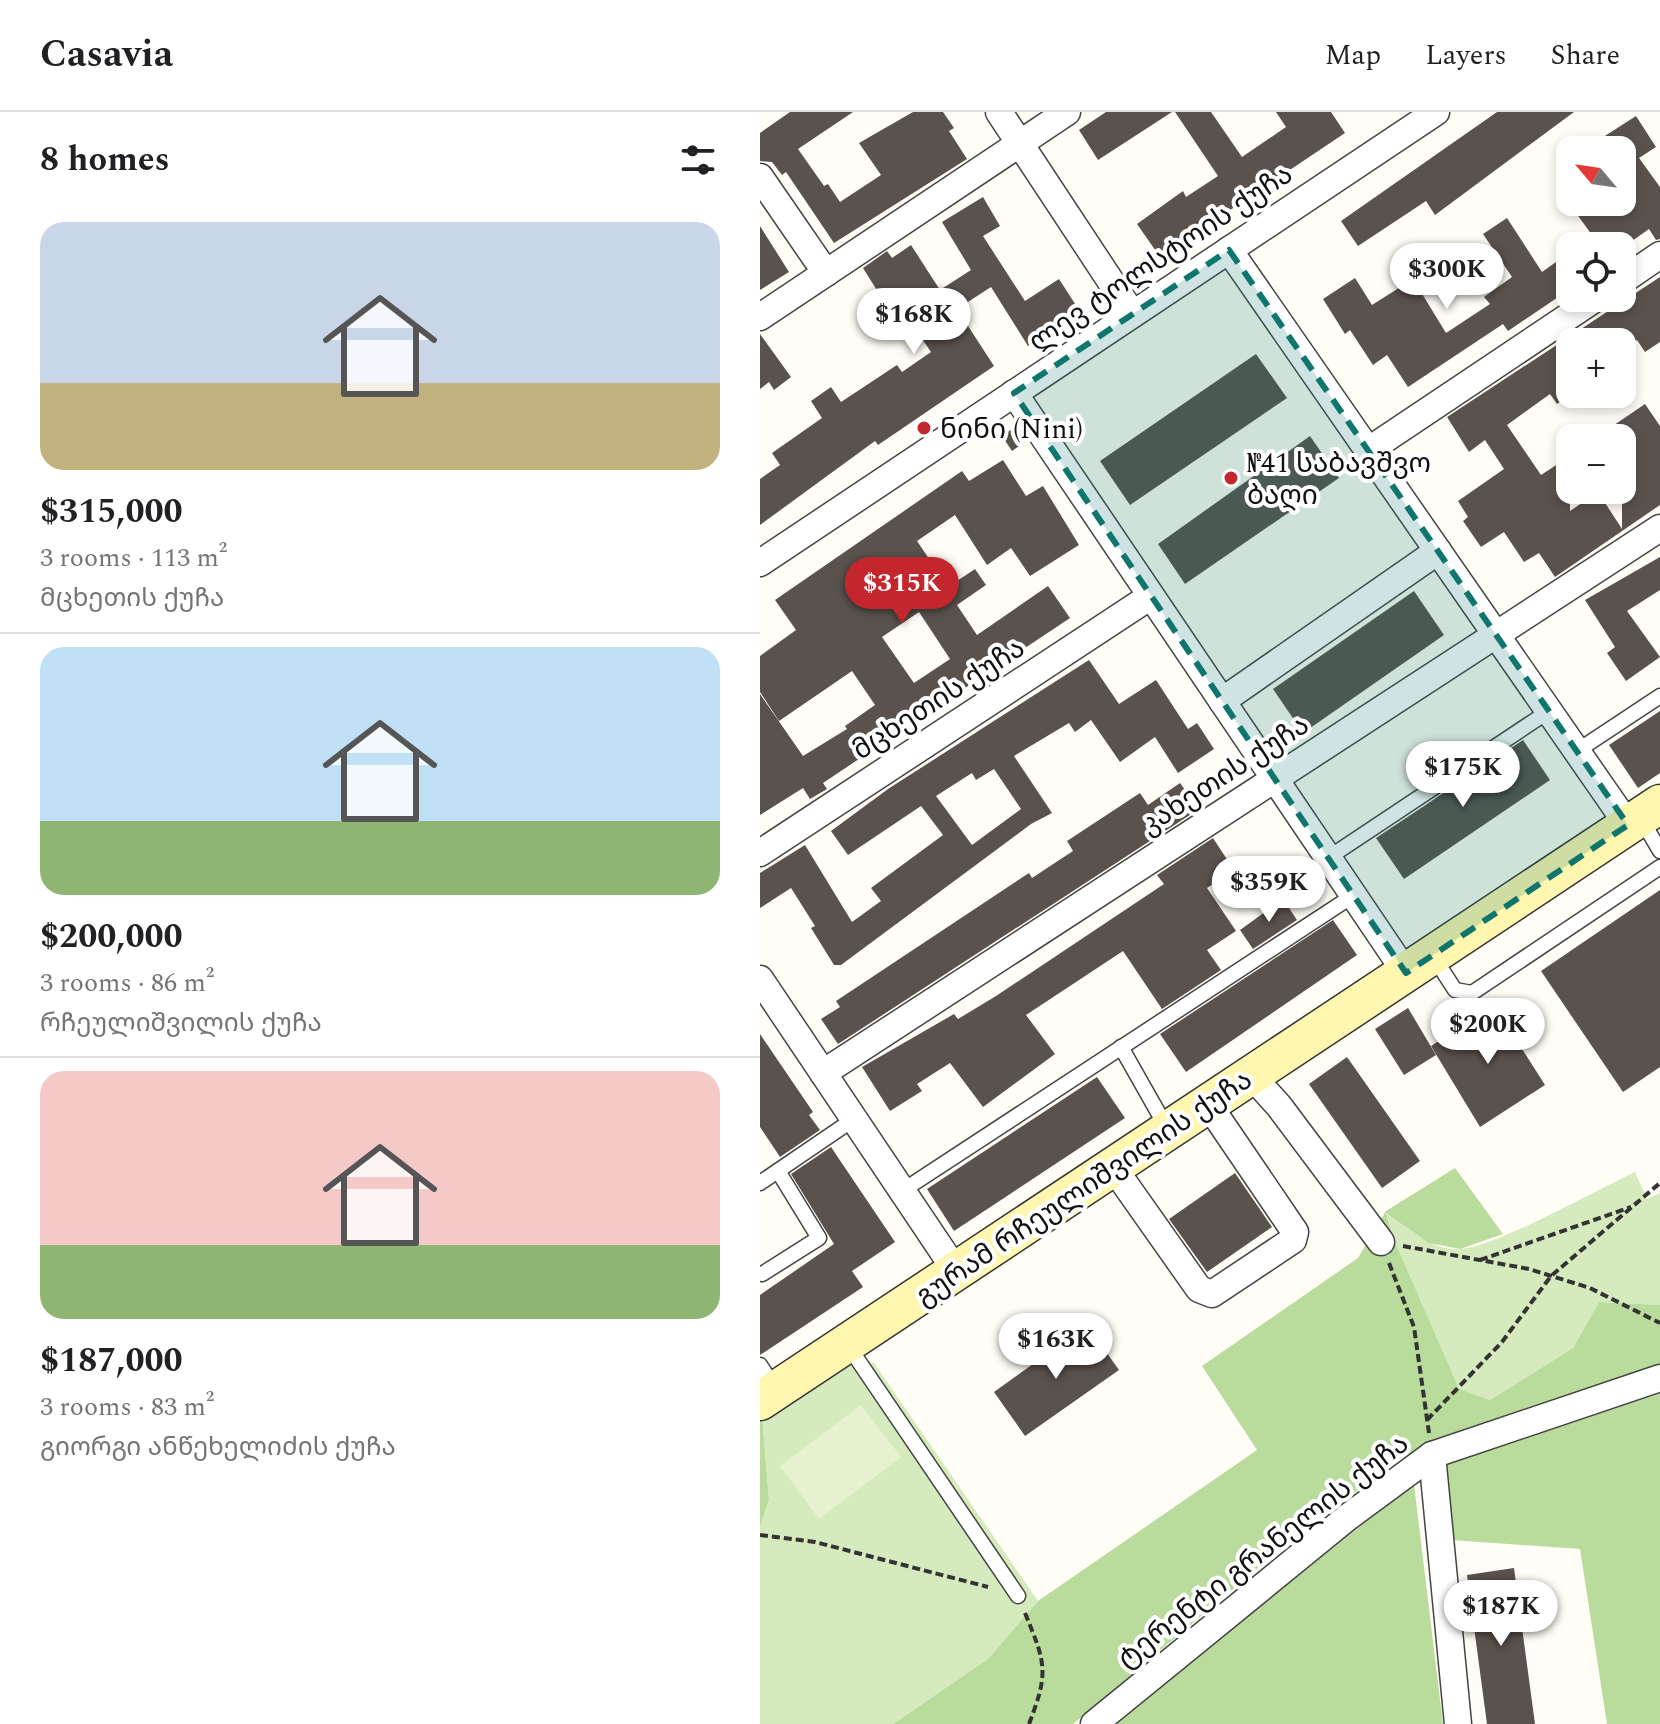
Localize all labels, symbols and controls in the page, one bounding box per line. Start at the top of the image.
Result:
text: Casavia [40,26,173,84]
text: Map [1325,34,1381,77]
text: Layers [1425,34,1507,77]
text: Share [1551,34,1620,77]
text: 8 homes [40,134,170,186]
north arrow [1556,136,1636,216]
map controls [1556,136,1636,504]
icon: filters [676,138,720,182]
street label: ლევ ტოლსტოის ქუჩა [1020,154,1302,363]
button: locate [1556,232,1636,312]
pin: $300K [1391,243,1503,311]
text: $300K [1408,249,1486,289]
icon: home [308,274,452,418]
pin: $168K [858,288,970,356]
text: $168K [875,294,953,334]
button: + [1556,328,1636,408]
place label: ნინი (Nini) [940,408,1083,451]
marker: ნინი (Nini) [915,419,933,437]
button: − [1556,424,1636,504]
place label: №41 საბავშვო ბაღი [1247,442,1431,517]
marker: №41 საბავშვო ბაღი [1222,469,1240,487]
text: $315,000 [40,486,183,538]
text: 3 rooms · 113 m² [40,538,227,578]
pin: $315K [846,557,958,625]
text: $315K [863,563,941,603]
text: მცხეთის ქუჩა [40,578,224,618]
street label: მცხეთის ქუჩა [844,627,1034,771]
icon: home [308,699,452,843]
street label: კახეთის ქუჩა [1132,704,1318,846]
pin: $175K [1407,741,1519,809]
text: $175K [1424,747,1502,787]
pin: $359K [1213,856,1325,924]
text: $359K [1230,862,1308,902]
text: $200,000 [40,911,183,963]
text: 3 rooms · 86 m² [40,963,214,1003]
pin: $200K [1432,998,1544,1066]
text: რჩეულიშვილის ქუჩა [40,1003,322,1043]
text: $200K [1449,1004,1527,1044]
street label: გურამ რჩეულიშვილის ქუჩა [907,1059,1261,1318]
icon: home [308,1123,452,1267]
pin: $163K [1000,1313,1112,1381]
text: $163K [1017,1319,1095,1359]
text: $187,000 [40,1335,183,1387]
text: 3 rooms · 83 m² [40,1387,214,1427]
street label: ტერენტი გრანელის ქუჩა [1108,1423,1418,1679]
text: გიორგი ანწეხელიძის ქუჩა [40,1427,396,1467]
pin: $187K [1445,1580,1557,1648]
text: $187K [1462,1586,1540,1626]

